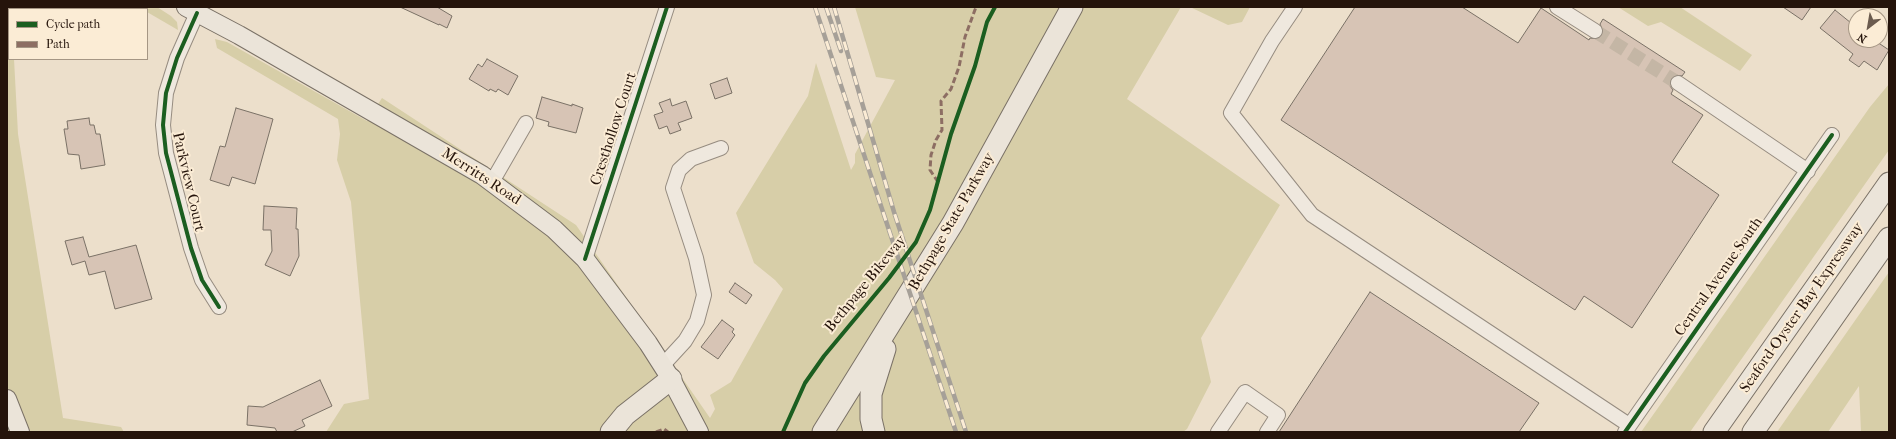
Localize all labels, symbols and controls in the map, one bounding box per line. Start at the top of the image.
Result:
legend [8,8,148,60]
north arrow [1848,8,1888,48]
text: Cycle path [46,17,100,31]
text: N [1855,30,1869,46]
text: Path [46,37,70,51]
street label: Cresthollow Court [587,70,641,188]
street label: Parkview Court [168,131,208,233]
street label: Merritts Road [438,145,524,209]
street label: Bethpage State Parkway [905,150,999,294]
street label: Central Avenue South [1671,214,1767,340]
street label: Seaford-Oyster Bay Expressway [1736,220,1868,396]
street label: Bethpage Bikeway [821,232,911,336]

